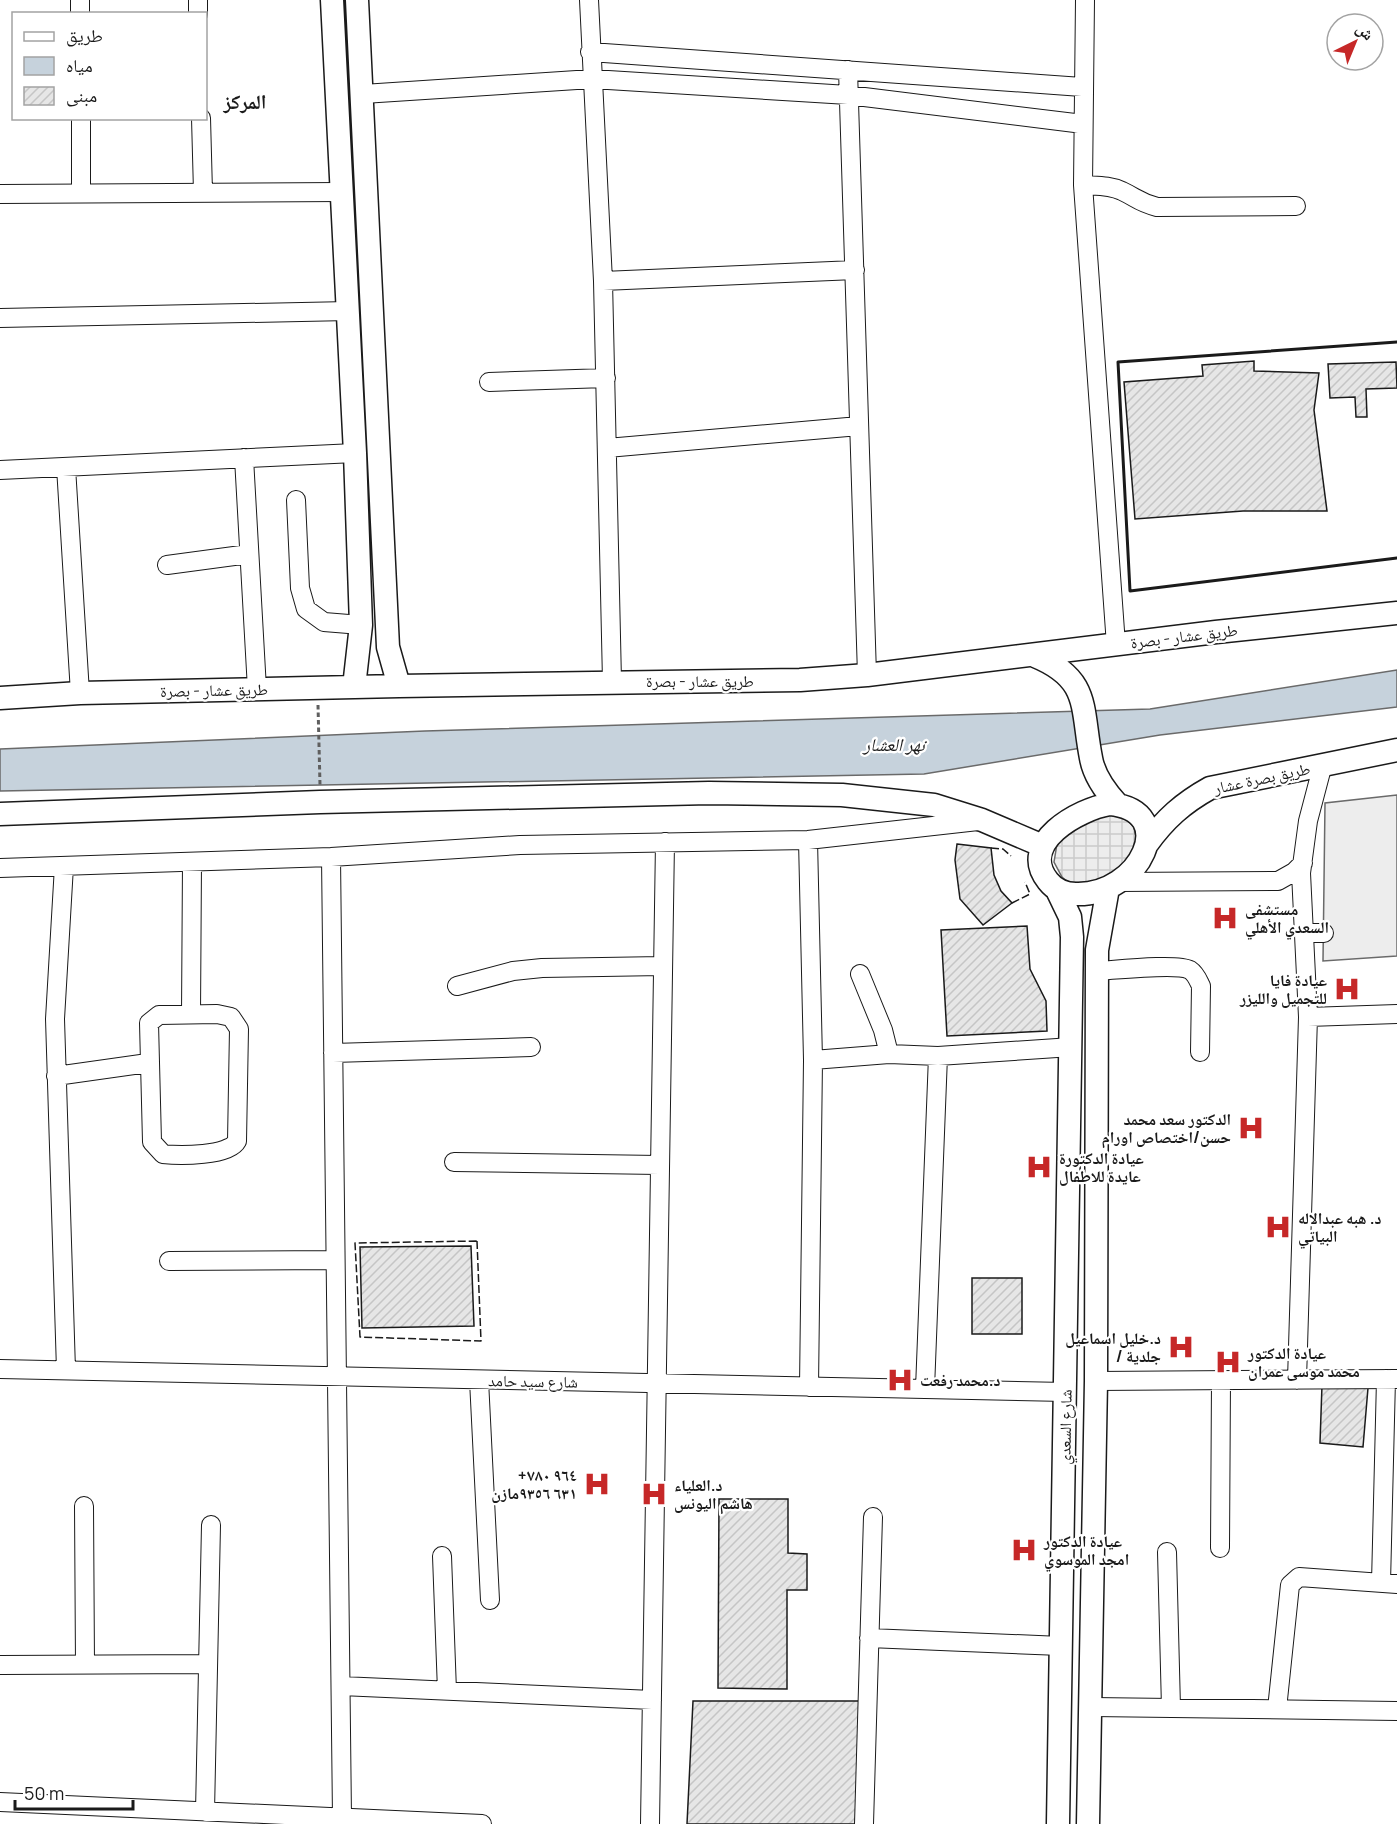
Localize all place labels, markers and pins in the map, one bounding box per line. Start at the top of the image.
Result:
place label: مستشفى السعدي الأهلي [1245,898,1329,940]
hospital icon: مستشفى السعدي الأهلي [1210,903,1240,933]
place label: عيادة فايا للتجميل والليزر [1239,969,1327,1009]
hospital icon: عيادة فايا للتجميل والليزر [1332,974,1362,1004]
place label: الدكتور سعد محمد حسن/اختصاص اورام [1102,1108,1231,1149]
hospital icon: الدكتور سعد محمد حسن/اختصاص اورام [1236,1113,1266,1143]
place label: عيادة الدكتورة عايدة للاطفال [1059,1147,1144,1187]
hospital icon: عيادة الدكتورة عايدة للاطفال [1024,1152,1054,1182]
place label: د. هبه عبدالاله البياتي [1298,1207,1382,1249]
hospital icon: د. هبه عبدالاله البياتي [1263,1212,1293,1242]
place label: د.خليل اسماعيل / جلدية [1065,1327,1161,1367]
hospital icon: د.خليل اسماعيل / جلدية [1166,1332,1196,1362]
place label: عيادة الدكتور محمد موسى عمران [1247,1342,1360,1382]
hospital icon: عيادة الدكتور محمد موسى عمران [1213,1347,1243,1377]
hospital icon: د.محمد رفعت [885,1365,915,1395]
place label: د.محمد رفعت [920,1369,1001,1391]
place label: +٩٦٤ ٧٨٠ ٦٣١ ٩٣٥٦مازن [491,1464,577,1504]
hospital icon: +٩٦٤ ٧٨٠ ٦٣١ ٩٣٥٦مازن [582,1469,612,1499]
place label: د.العلياء هاشم اليونس [674,1474,753,1515]
hospital icon: د.العلياء هاشم اليونس [639,1479,669,1509]
place label: عيادة الدكتور امجد الموسوي [1043,1530,1129,1572]
hospital icon: عيادة الدكتور امجد الموسوي [1009,1535,1039,1565]

